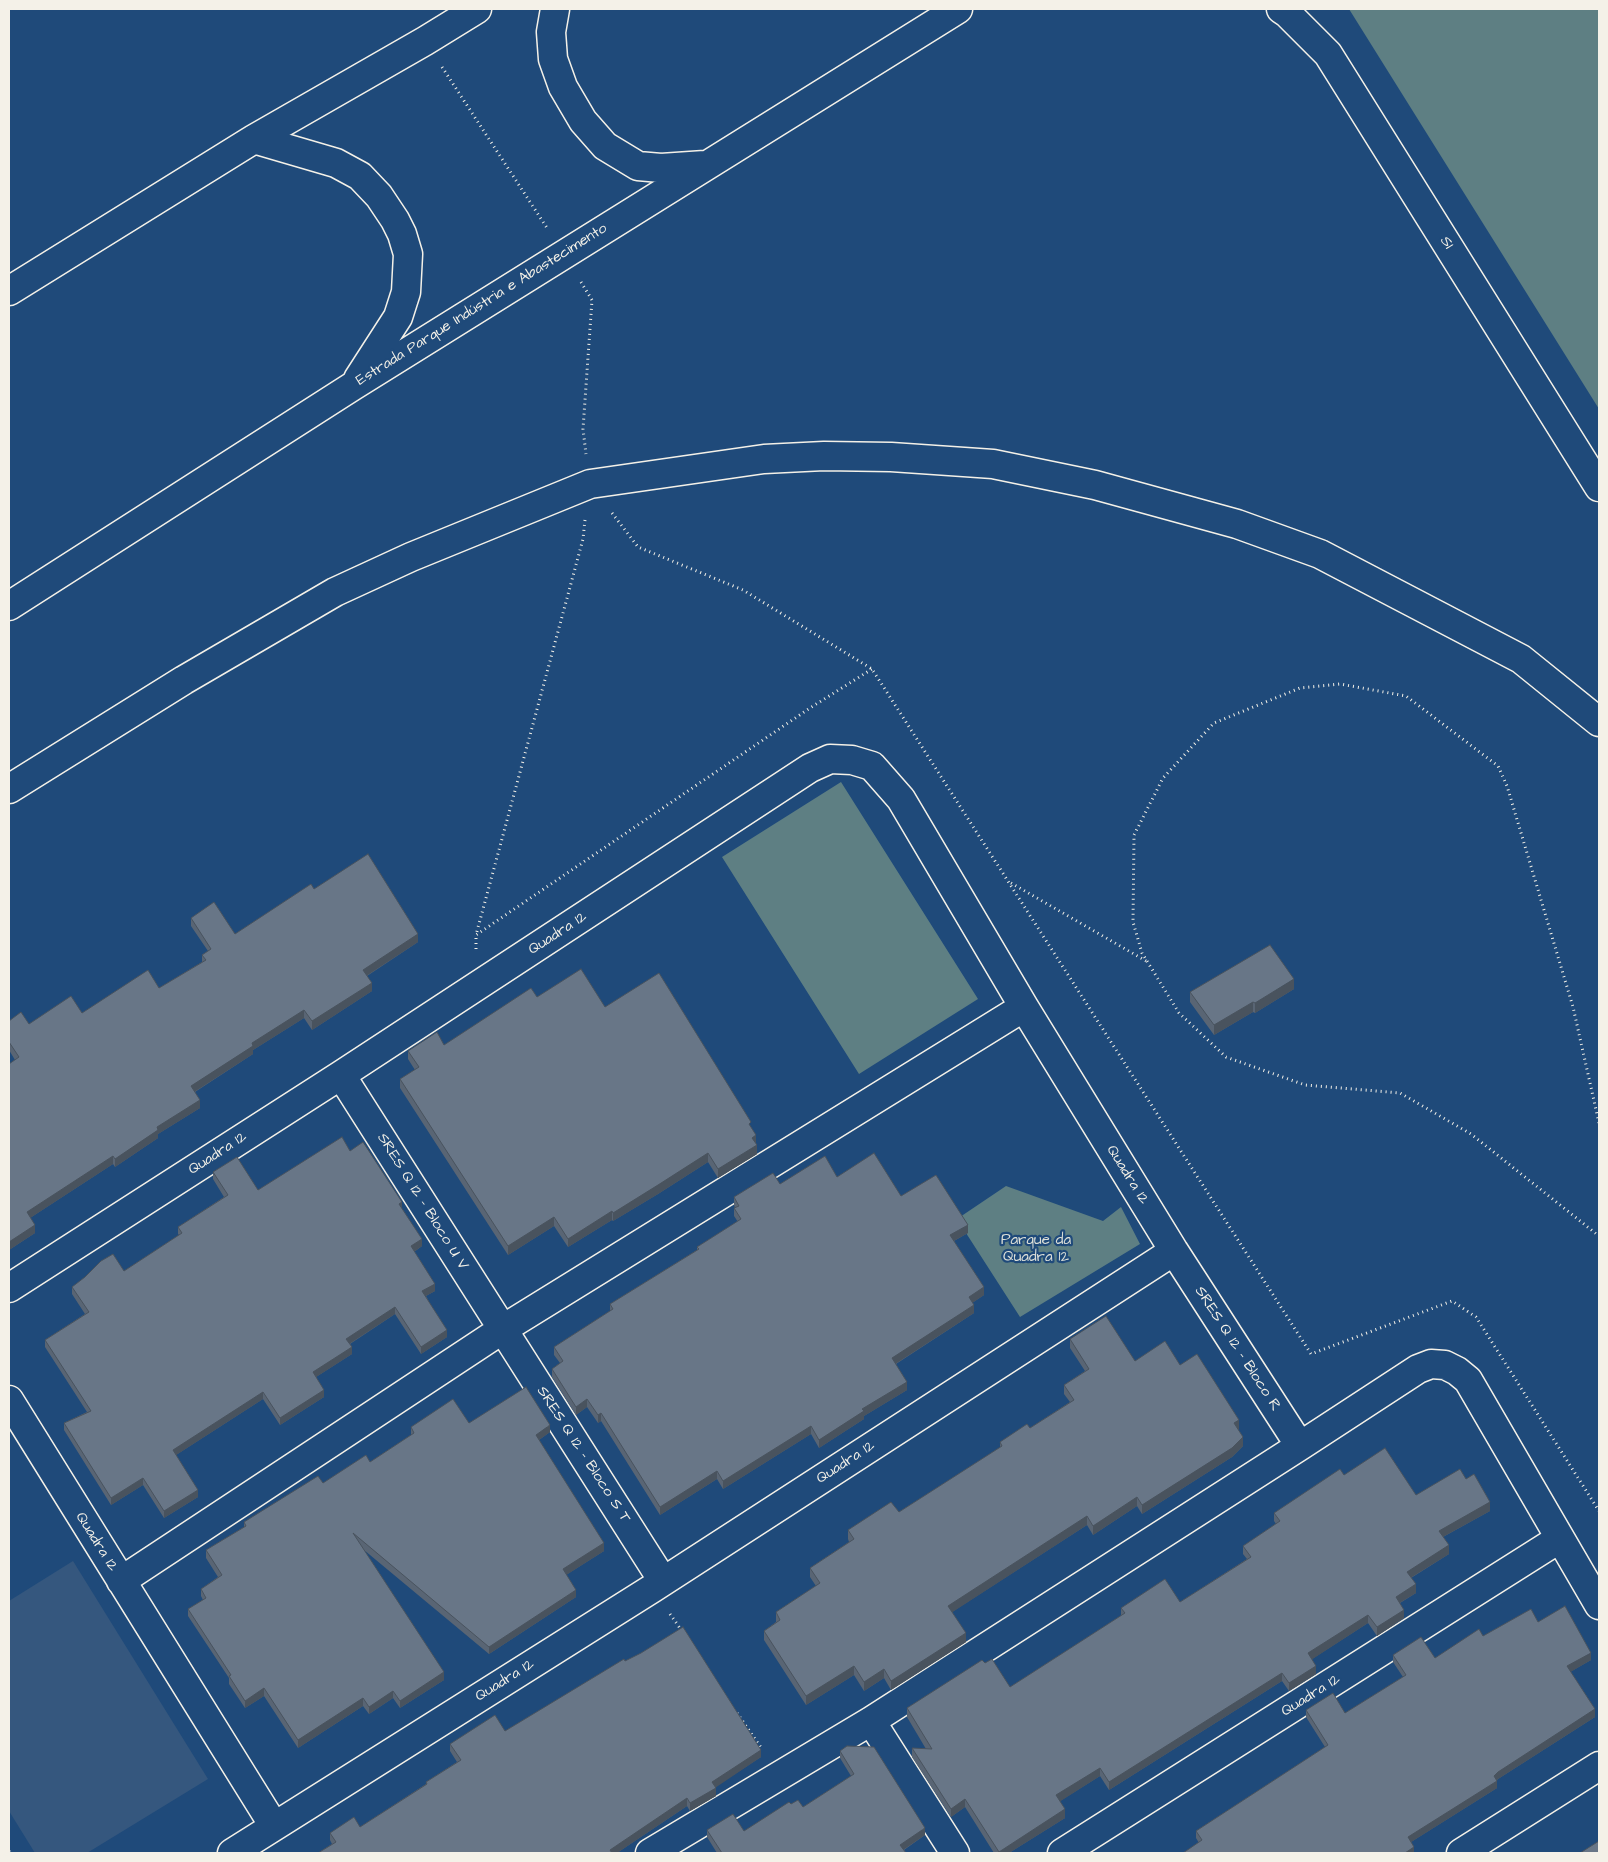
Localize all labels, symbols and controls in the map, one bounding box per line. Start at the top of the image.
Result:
street label: Estrada Parque Indústria e Abastecimento [353,220,611,390]
street label: S1 [1435,233,1457,253]
street label: Quadra 12 [525,908,591,960]
street label: Quadra 12 [185,1128,251,1180]
street label: SRES Q 12 - Bloco U V [373,1130,471,1274]
street label: Quadra 12 [1102,1142,1152,1208]
park label: Parque da Quadra 12 [1001,1232,1071,1267]
street label: SRES Q 12 - Bloco R [1190,1283,1284,1415]
street label: SRES Q 12 - Bloco S T [532,1383,634,1527]
street label: Quadra 12 [813,1437,879,1489]
street label: Quadra 12 [71,1509,121,1575]
street label: Quadra 12 [472,1656,538,1706]
street label: Quadra 12 [1278,1671,1344,1721]

